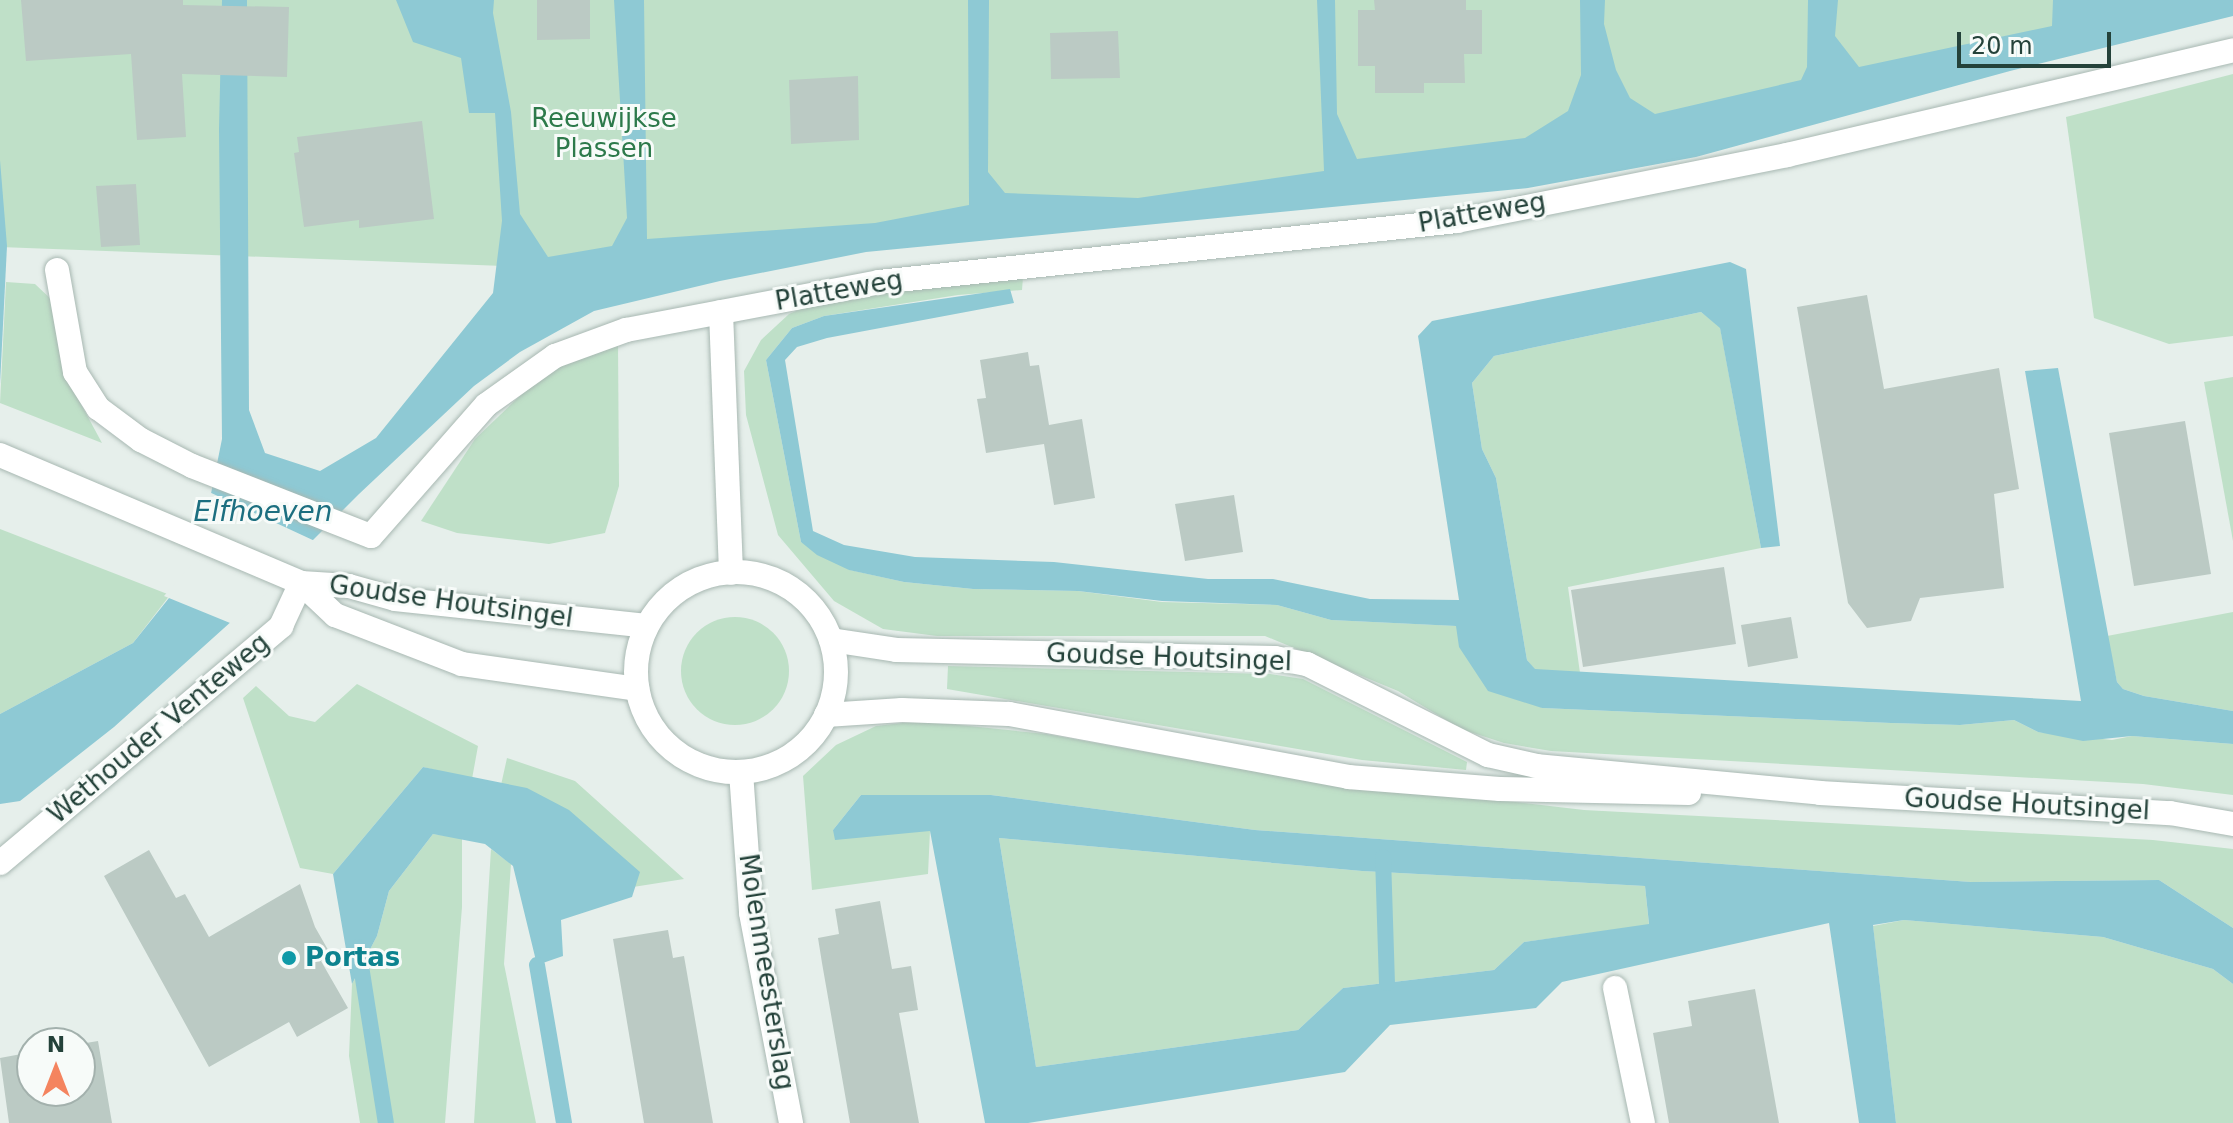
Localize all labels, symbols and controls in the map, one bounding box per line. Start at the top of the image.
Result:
scale bar [1961,16,2115,66]
text: 20 m [1971,32,2033,60]
park label: Reeuwijkse Plassen [531,103,677,164]
street label: Platteweg [1416,186,1548,240]
street label: Platteweg [773,264,905,318]
water label: Elfhoeven [194,495,332,529]
street label: Goudse Houtsingel [327,569,575,635]
street label: Wethouder Venteweg [42,627,276,831]
street label: Goudse Houtsingel [1046,638,1292,678]
street label: Goudse Houtsingel [1903,783,2151,827]
street label: Molenmeesterslag [732,852,800,1092]
place label: Portas [305,942,400,974]
marker: Portas [280,949,298,967]
north arrow [16,1027,96,1107]
text: N [47,1032,65,1057]

